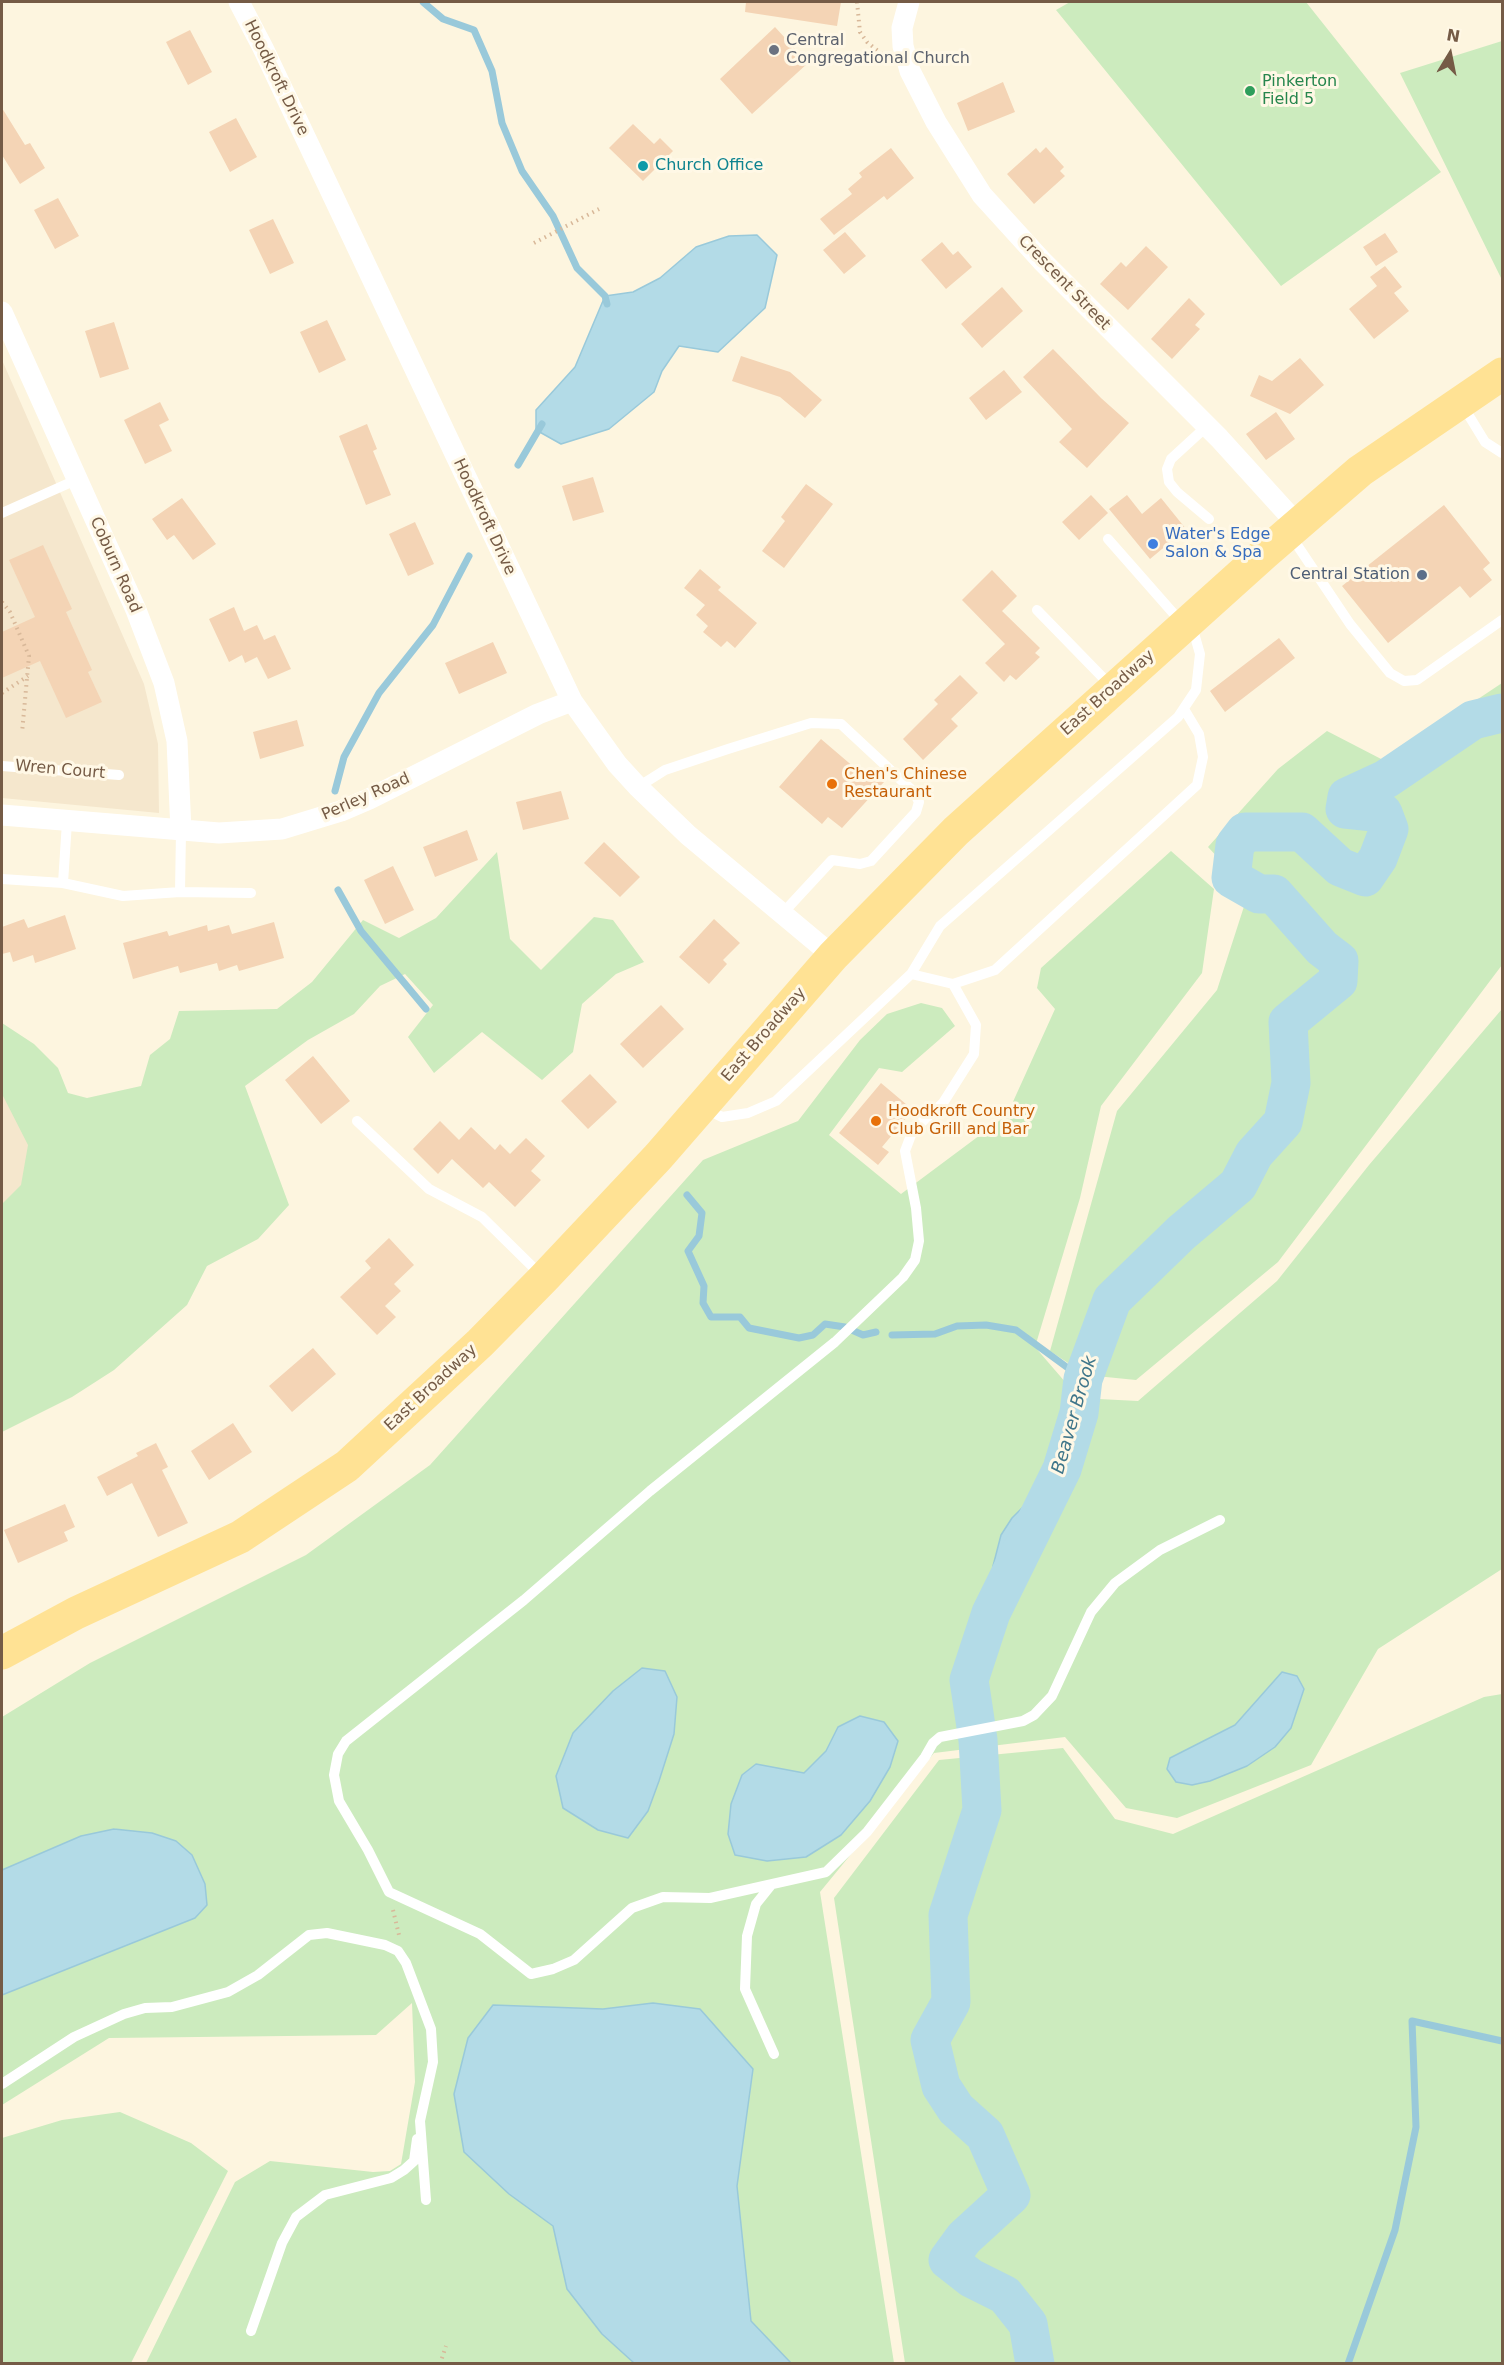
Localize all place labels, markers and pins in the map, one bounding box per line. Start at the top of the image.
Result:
place label: Central Congregational Church [786,31,970,69]
marker: Central Congregational Church [767,43,781,57]
place label: Pinkerton Field 5 [1262,72,1337,110]
marker: Pinkerton Field 5 [1243,84,1257,98]
place label: Church Office [655,156,763,176]
marker: Church Office [636,159,650,173]
place label: Water's Edge Salon & Spa [1165,525,1270,563]
marker: Water's Edge Salon & Spa [1146,537,1160,551]
place label: Central Station [1290,565,1410,585]
marker: Central Station [1415,568,1429,582]
place label: Chen's Chinese Restaurant [844,765,967,803]
marker: Chen's Chinese Restaurant [825,777,839,791]
place label: Hoodkroft Country Club Grill and Bar [888,1102,1035,1140]
marker: Hoodkroft Country Club Grill and Bar [869,1114,883,1128]

